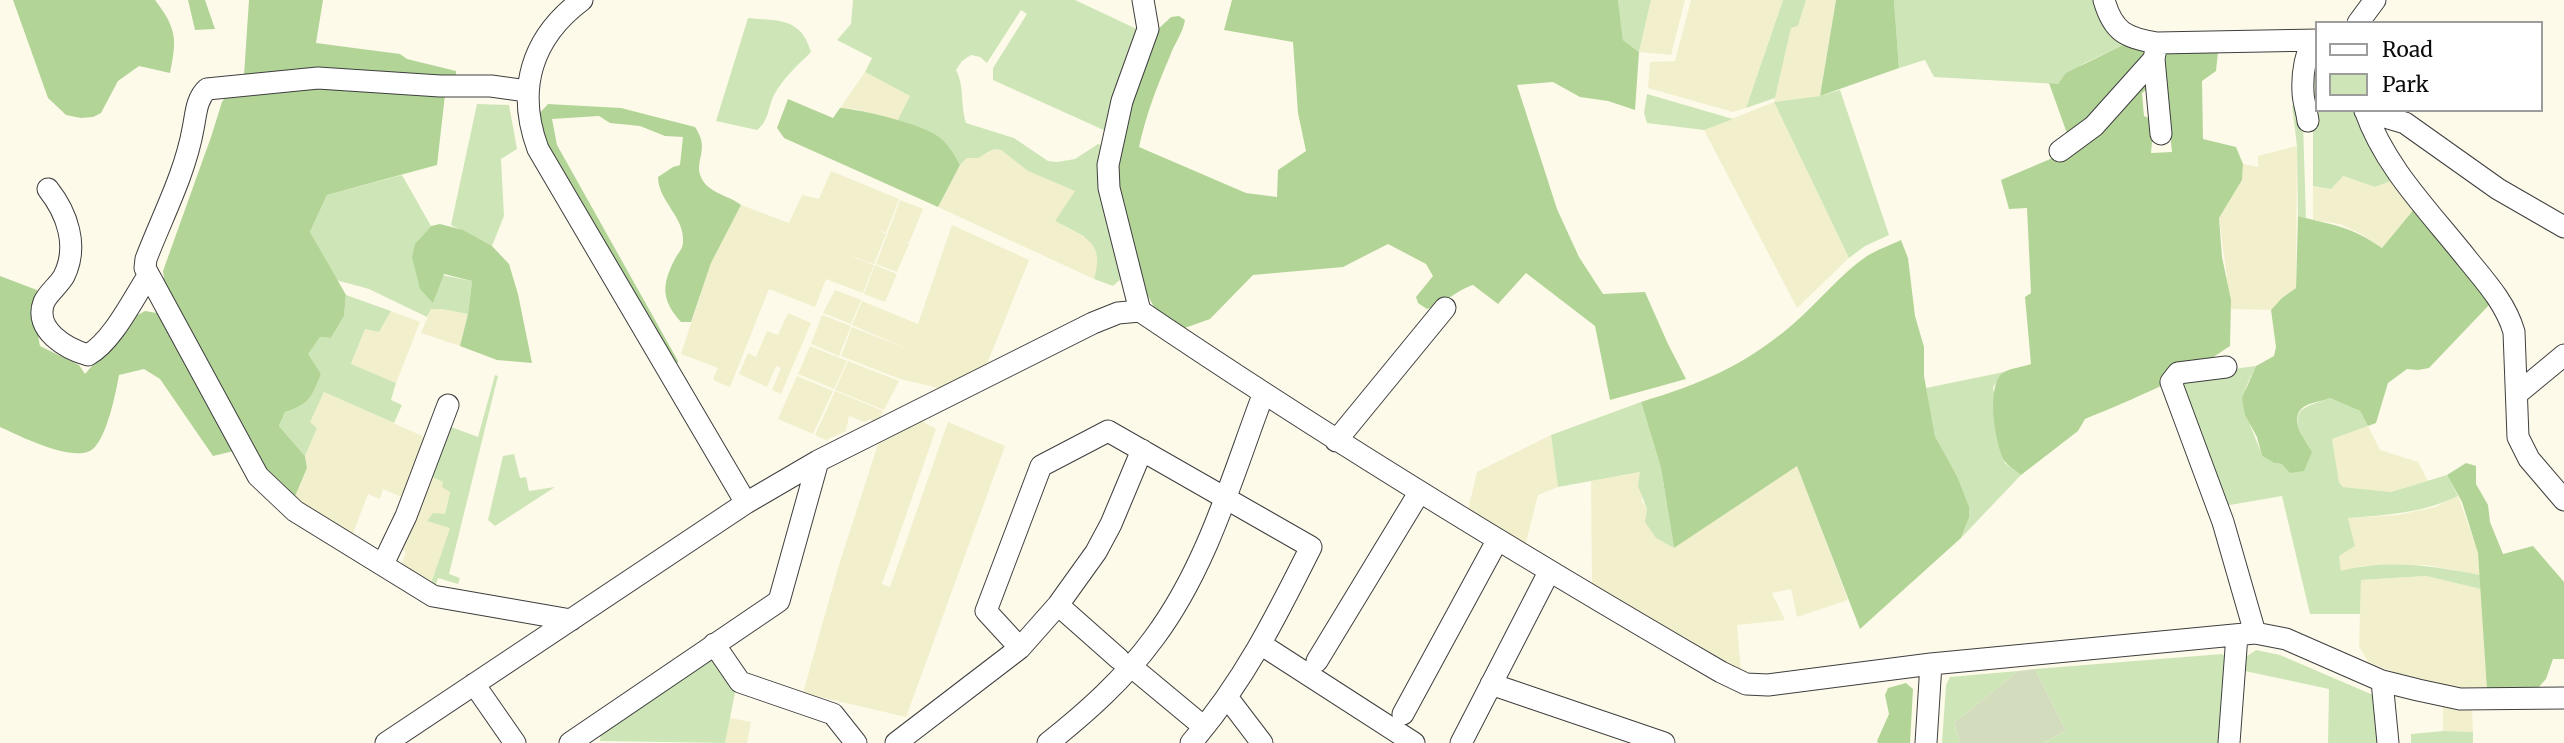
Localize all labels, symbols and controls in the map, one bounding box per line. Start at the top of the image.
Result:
legend [2316,21,2543,112]
text: Road [2382,36,2433,63]
text: Park [2382,71,2429,98]

